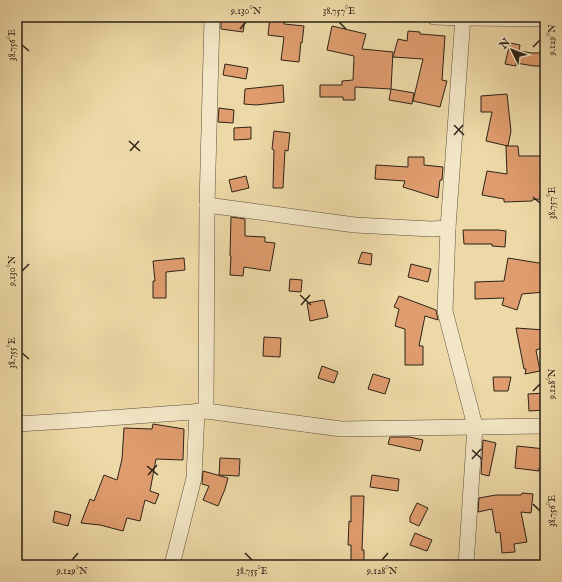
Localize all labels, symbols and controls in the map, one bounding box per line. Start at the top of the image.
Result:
text: 9.130°N [230,5,262,18]
text: 38.757°E [323,5,355,18]
text: 9.129°N [546,24,559,57]
text: 38.756°E [6,29,19,61]
north arrow [492,30,532,70]
text: N [496,35,514,53]
text: 38.757°E [546,187,559,219]
text: 9.130°N [6,255,19,287]
text: 38.755°E [6,337,19,369]
text: 9.128°N [546,368,559,400]
text: 38.756°E [546,495,559,527]
text: 9.129°N [55,565,88,578]
text: 38.755°E [236,565,268,578]
text: 9.128°N [366,565,398,578]

